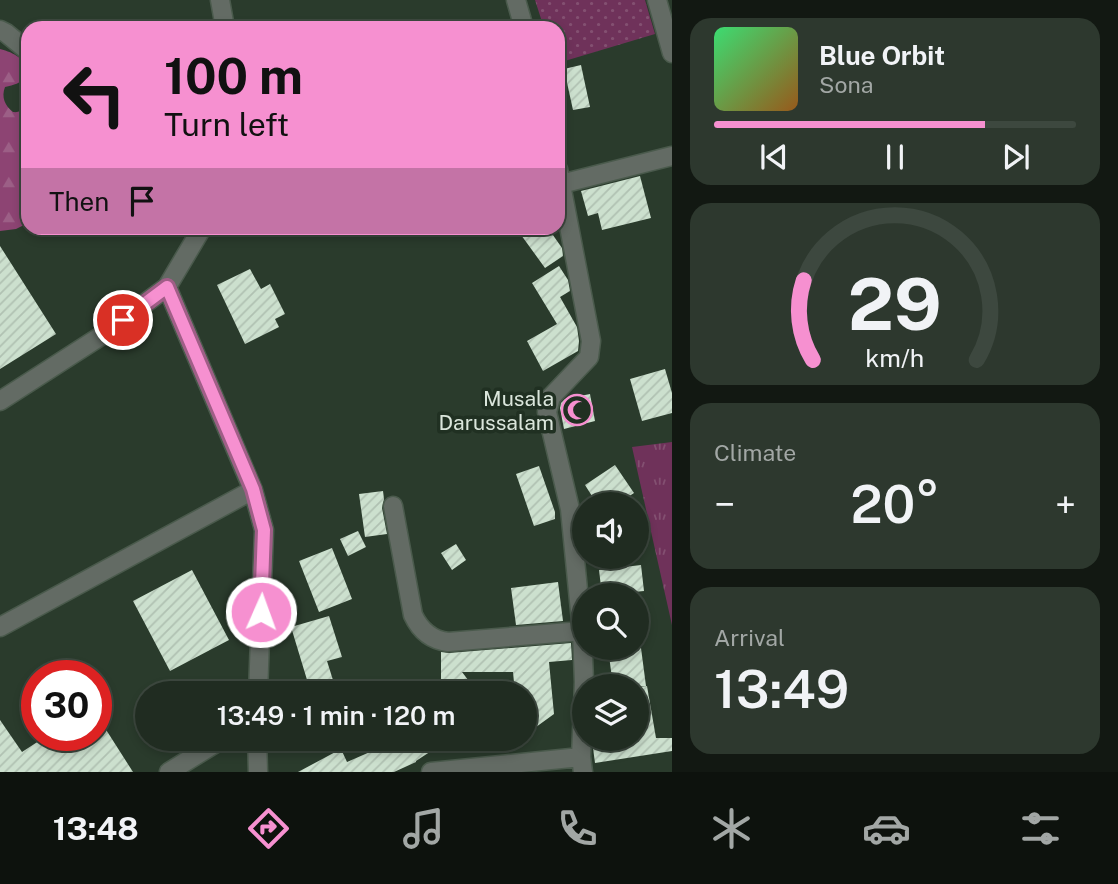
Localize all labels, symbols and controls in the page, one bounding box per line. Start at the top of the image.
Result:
text: Blue Orbit [819,40,945,71]
text: 100 m [164,47,303,105]
icon: left [49,49,140,140]
text: Sona [819,71,873,98]
text: Turn left [164,106,289,143]
icon: previous [755,138,793,176]
icon: pause [876,138,914,176]
icon: next [997,138,1035,176]
icon: arrive [123,182,161,220]
text: Then [49,186,109,217]
text: 29 [848,261,942,346]
pin [93,290,153,350]
icon: arrive [104,301,142,339]
text: km/h [866,342,924,372]
place label: Musala Darussalam [439,386,554,435]
mosque icon: Musala Darussalam [560,393,594,427]
text: Climate [714,439,796,466]
text: 20° [850,474,940,535]
text: − [714,482,735,527]
text: + [1055,482,1076,527]
map controls [572,492,649,751]
button: sound [572,492,649,569]
position arrow [224,575,298,649]
button: search [572,583,649,660]
text: Arrival [714,624,785,651]
text: 13:49 [714,659,849,720]
speed limit sign: 30 [21,660,112,751]
button: layers [572,674,649,751]
text: 13:49 · 1 min · 120 m [217,700,455,731]
icon: directions [244,804,293,853]
icon: music [399,804,448,853]
icon: phone [553,804,602,853]
icon: climate [707,804,756,853]
icon: car [862,804,911,853]
icon: filters [1016,804,1065,853]
text: 13:48 [53,810,139,847]

